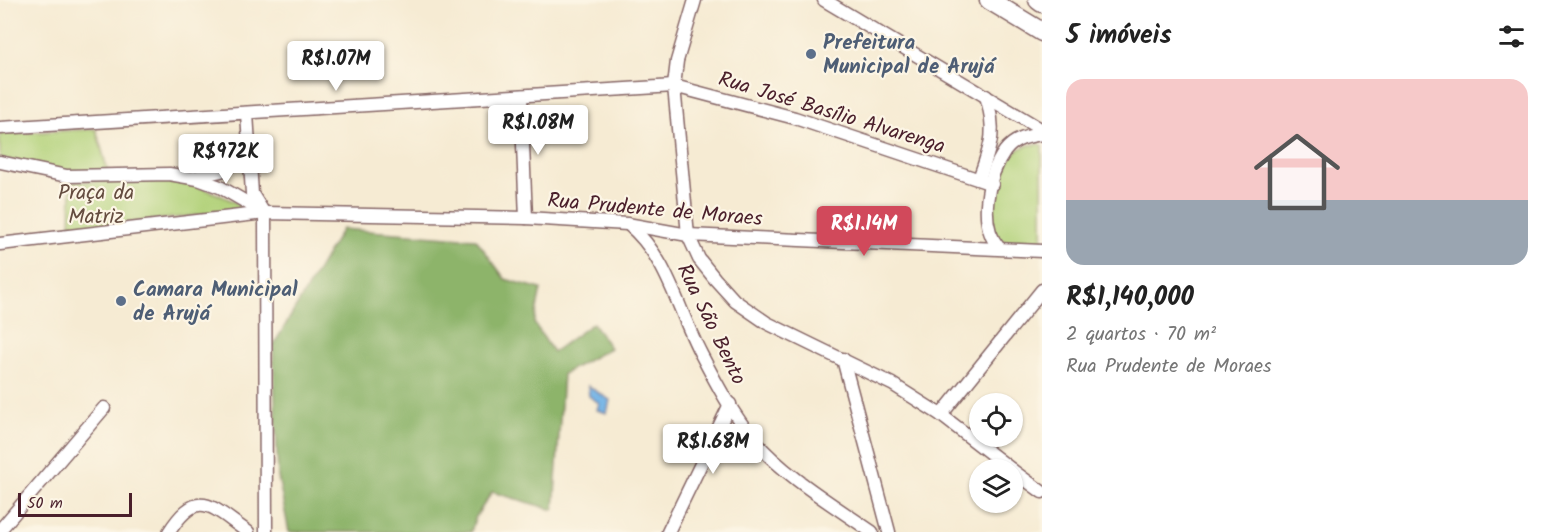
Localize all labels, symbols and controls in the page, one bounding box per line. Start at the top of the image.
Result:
text: 5 imóveis [1066,15,1172,57]
icon: filters [1495,20,1528,53]
place label: Prefeitura Municipal de Arujá [823,27,997,84]
pin: R$1.07M [281,41,391,92]
text: R$1.07M [301,44,371,76]
marker: Prefeitura Municipal de Arujá [804,47,818,61]
street label: Rua José Basílio Alvarenga [714,63,949,164]
pin: R$1.08M [483,105,593,156]
text: R$1.08M [502,108,574,140]
icon: home [1243,118,1351,226]
pin: R$972K [177,134,275,185]
text: R$972K [192,137,260,169]
park label: Praça da Matriz [58,177,134,234]
street label: Rua Prudente de Moraes [546,185,764,236]
pin: R$1.14M [809,206,919,257]
text: R$1.14M [831,209,897,241]
street label: Rua São Bento [667,258,754,391]
place label: Camara Municipal de Arujá [133,274,298,331]
text: R$1,140,000 [1066,277,1194,319]
marker: Camara Municipal de Arujá [114,294,128,308]
text: 2 quartos · 70 m² [1066,319,1216,351]
text: Rua Prudente de Moraes [1066,351,1272,383]
map controls [969,393,1023,513]
button: locate [969,393,1023,447]
pin: R$1.68M [658,424,768,475]
text: R$1.68M [677,427,749,459]
button: layers [969,459,1023,513]
scale bar [18,490,132,518]
text: 50 m [27,491,63,516]

